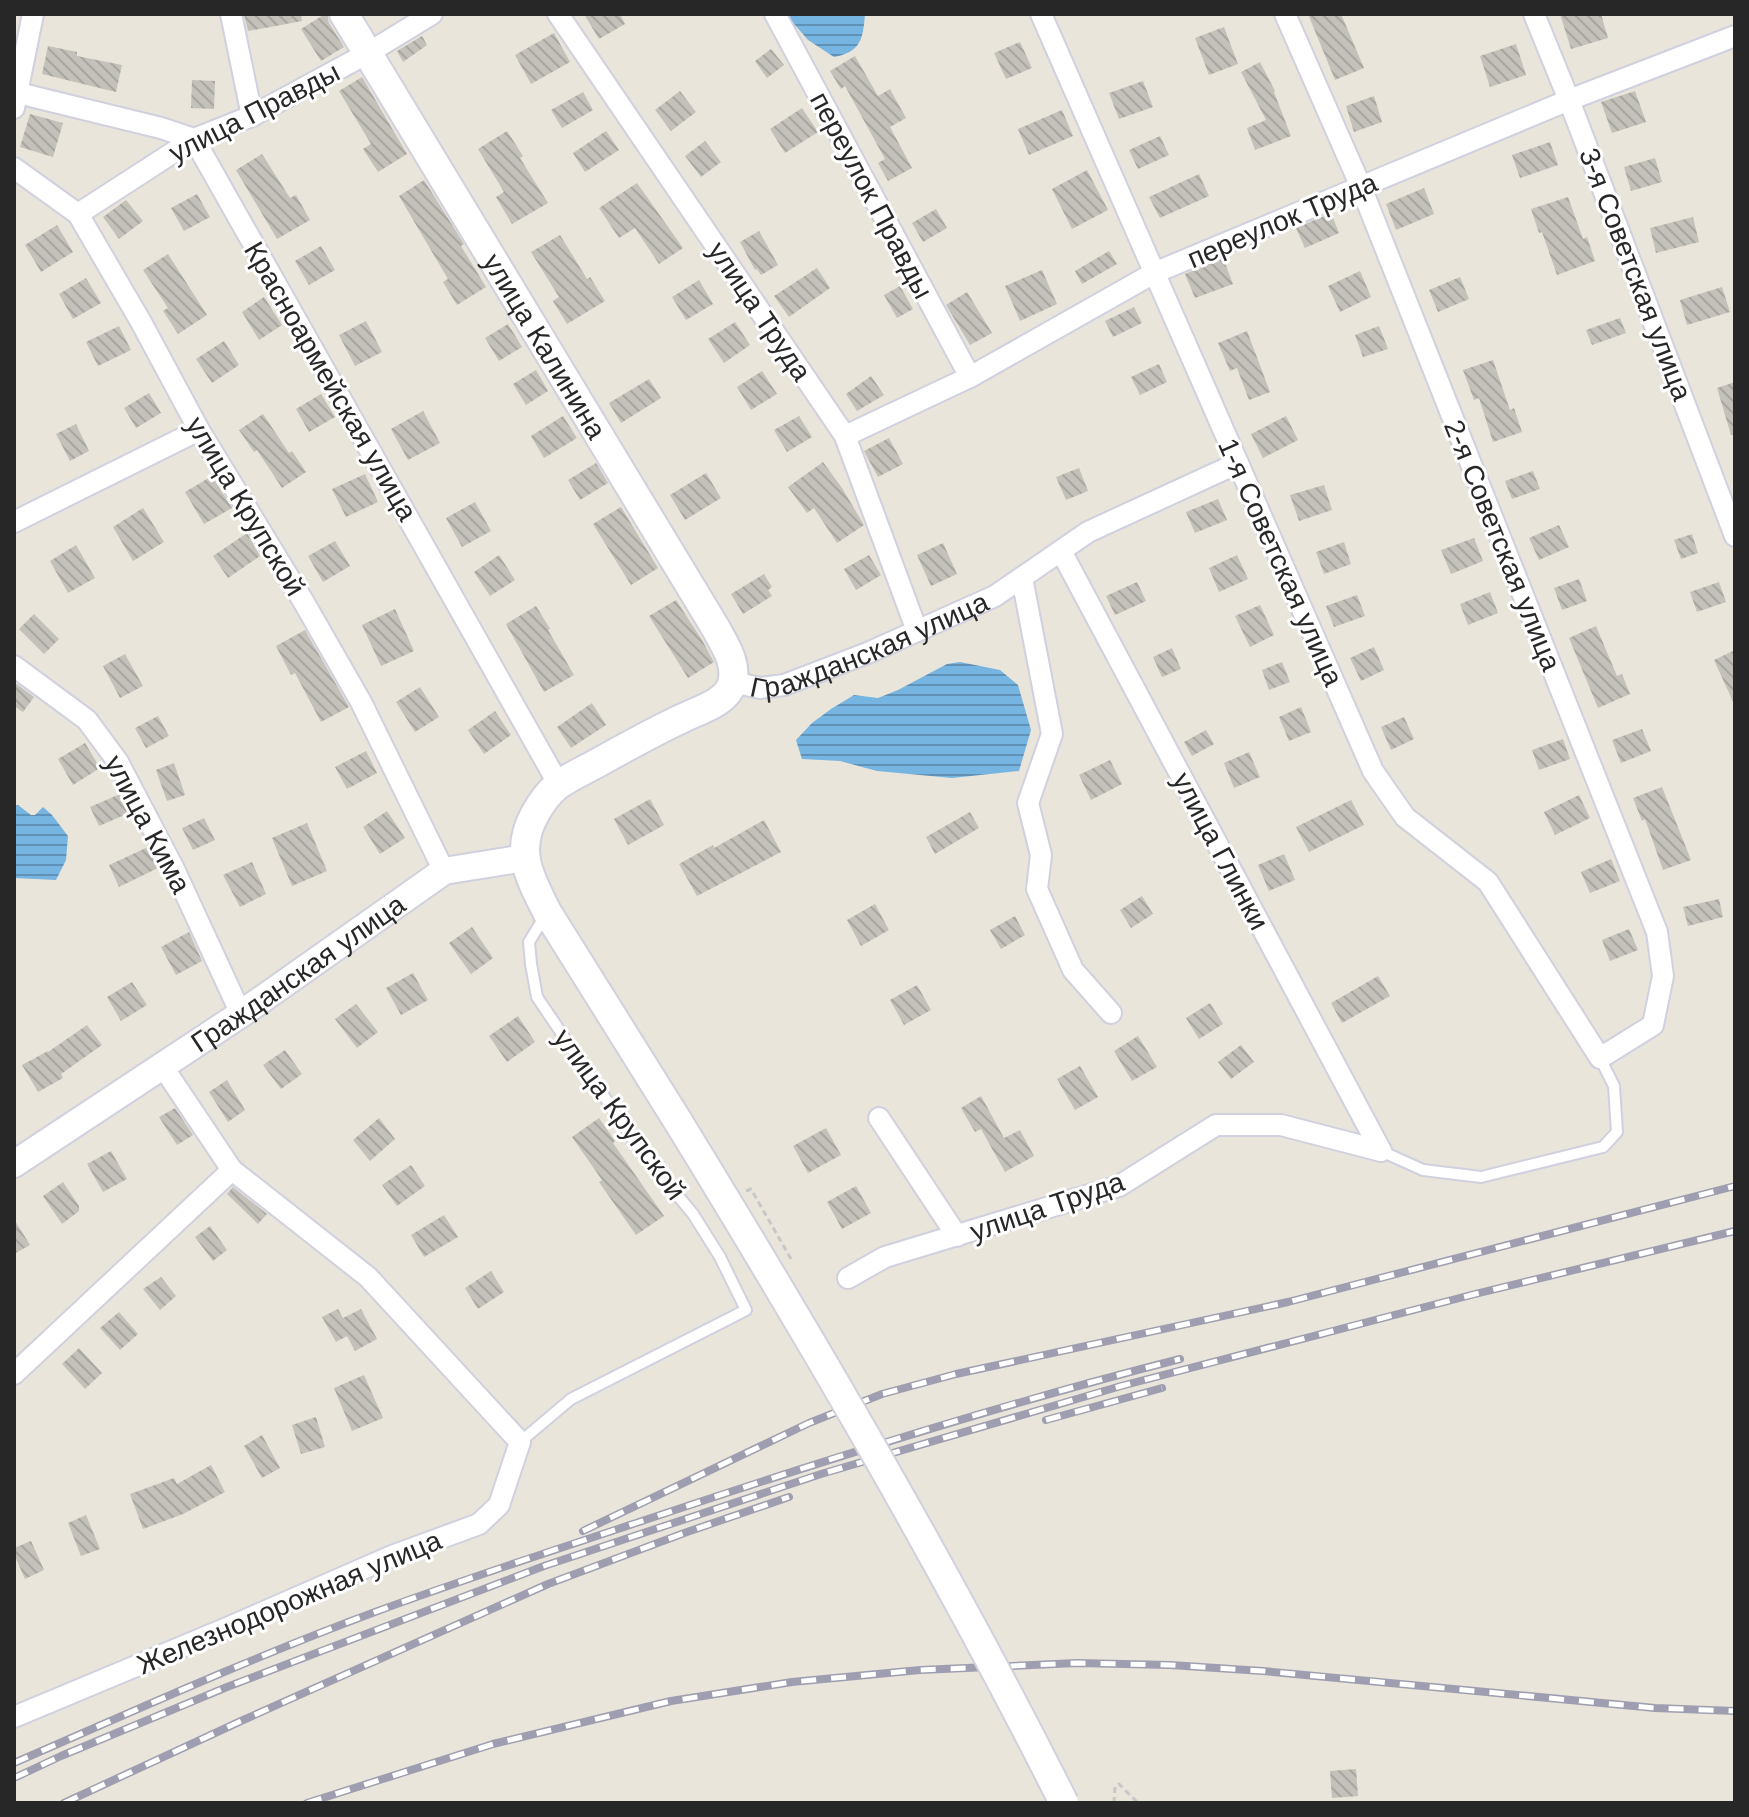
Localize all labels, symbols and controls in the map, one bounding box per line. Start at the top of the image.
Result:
street label: улица Правды [164,56,345,169]
street label: переулок Правды [804,87,939,304]
street label: 3-я Советская улица [1573,144,1698,405]
street label: переулок Труда [1183,166,1382,274]
street label: Красноармейская улица [238,236,423,526]
street label: улица Труда [702,236,818,387]
street label: улица Калинина [477,248,613,445]
street label: улица Крупской [180,411,311,601]
street label: 2-я Советская улица [1438,415,1567,675]
street label: 1-я Советская улица [1212,434,1349,691]
street label: Гражданская улица [748,586,993,705]
street label: улица Кима [98,750,197,899]
street label: улица Глинки [1166,767,1275,935]
street label: Гражданская улица [185,888,411,1059]
street label: улица Крупской [547,1023,692,1206]
street label: улица Труда [966,1166,1128,1247]
street label: Железнодорожная улица [133,1524,446,1681]

